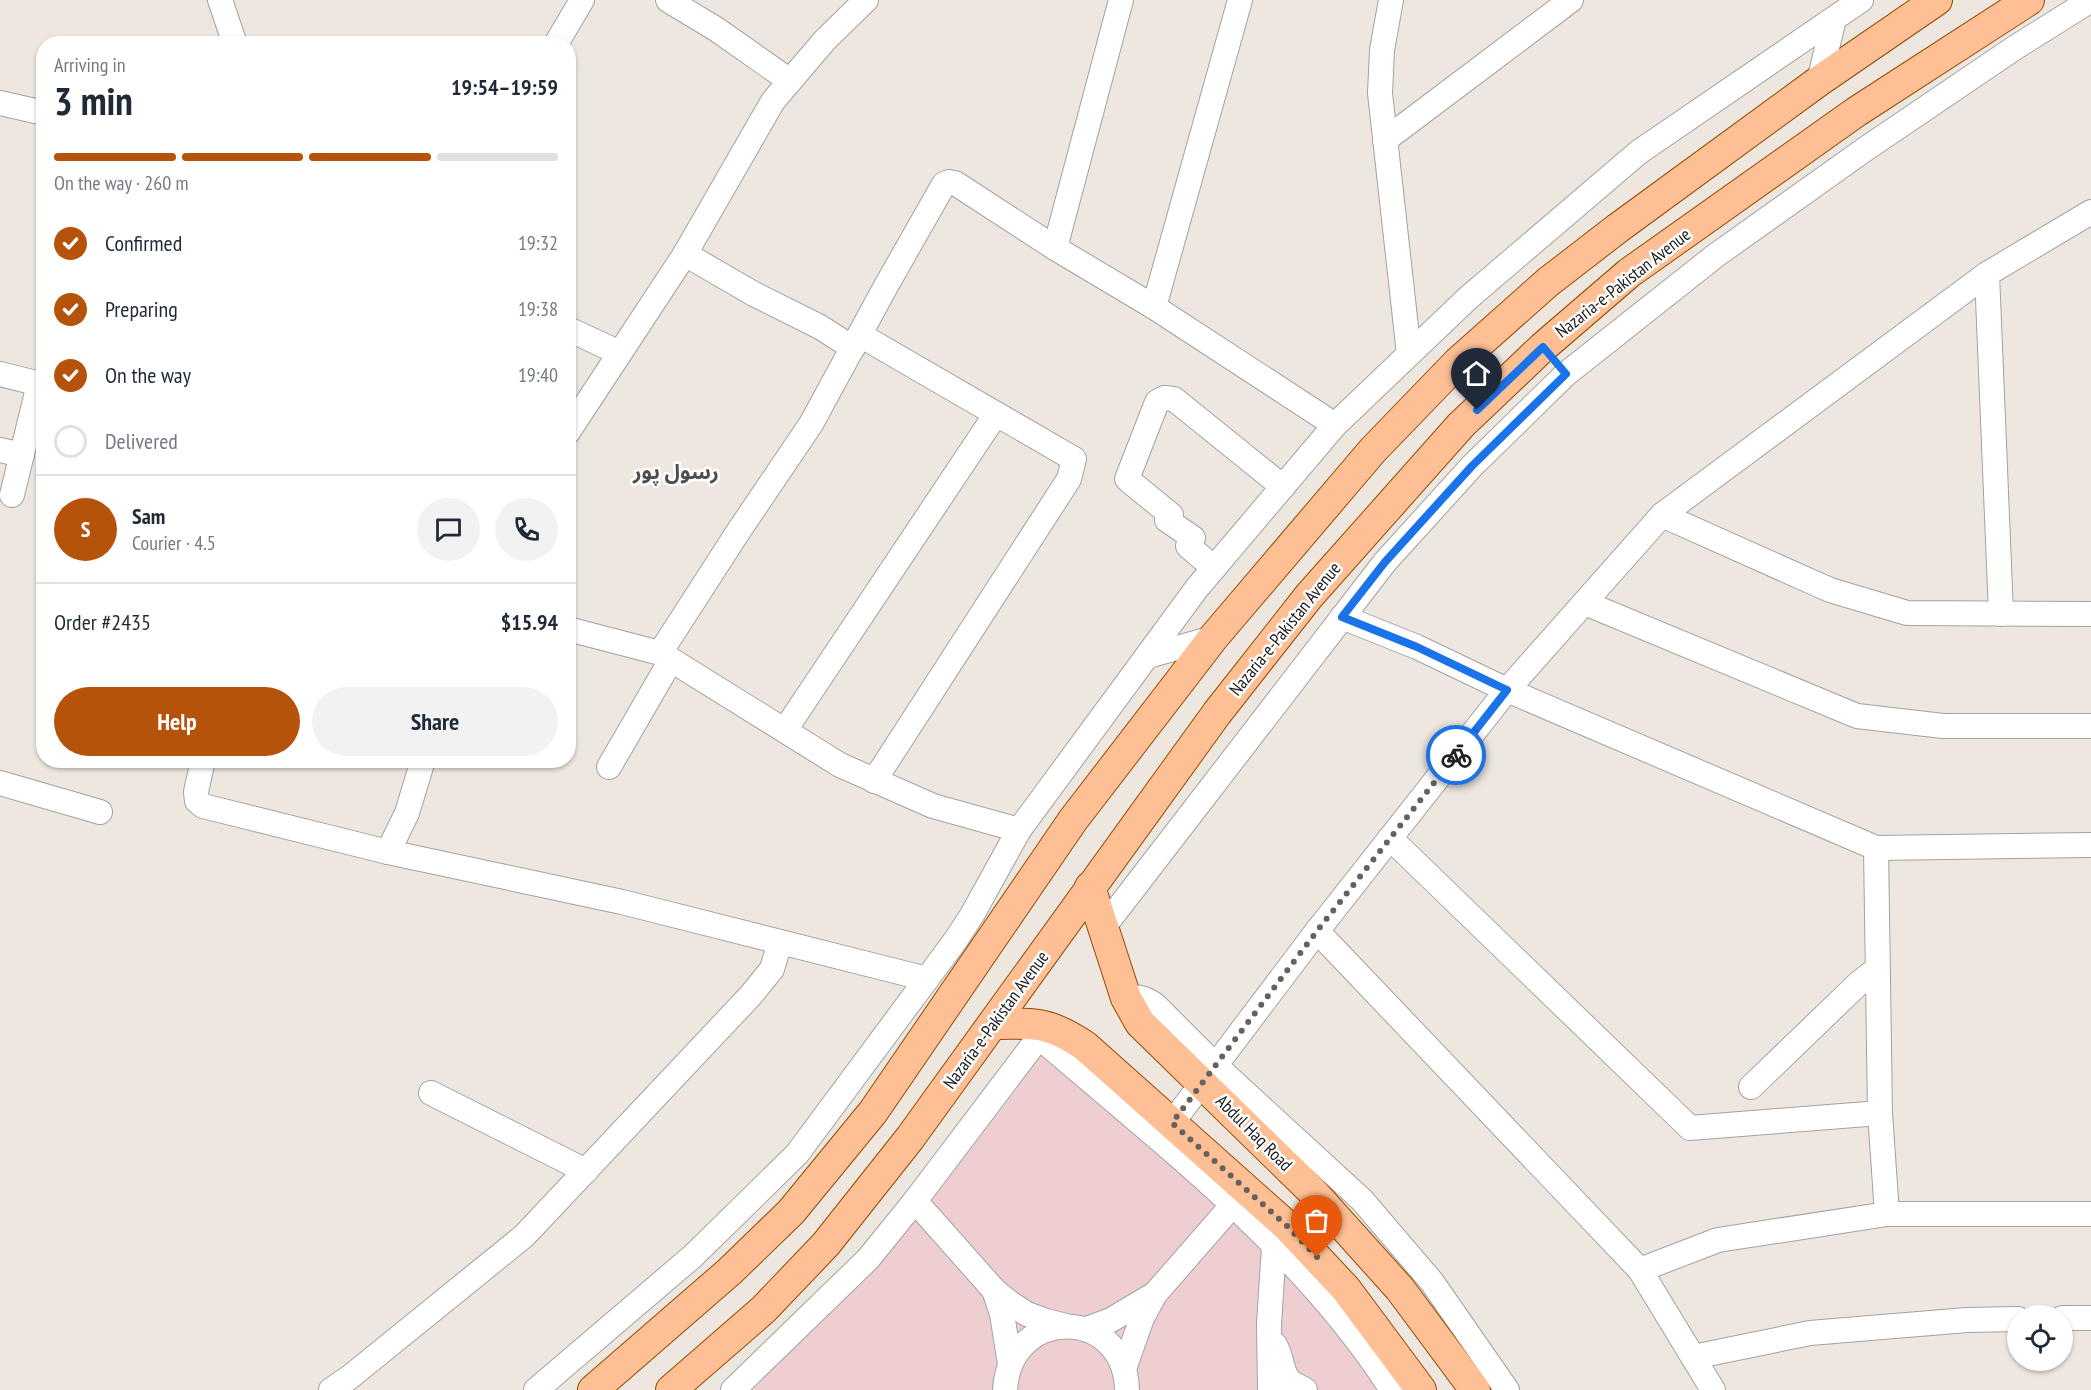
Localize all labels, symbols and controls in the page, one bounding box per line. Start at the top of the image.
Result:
text: Arriving in [54,52,126,78]
text: 19:54–19:59 [451,73,558,101]
text: 3 min [54,75,133,126]
text: On the way · 260 m [54,170,189,196]
street label: Nazaria-e-Pakistan Avenue [1551,223,1695,343]
icon: check [54,227,87,260]
text: Confirmed [105,229,182,257]
text: 19:32 [518,230,558,256]
icon: check [54,293,87,326]
text: Preparing [105,295,178,323]
text: 19:38 [518,296,558,322]
pin [1451,348,1502,410]
icon: home [1460,357,1493,390]
icon: check [54,359,87,392]
text: On the way [105,361,191,389]
text: 19:40 [518,362,558,388]
text: Delivered [105,427,178,455]
district label: رسول پور [632,458,719,486]
button: chat [417,498,480,561]
button: phone [495,498,558,561]
text: Sam [132,502,165,530]
text: S [81,515,90,543]
text: Courier · 4.5 [132,530,216,556]
street label: Nazaria-e-Pakistan Avenue [1224,557,1346,700]
text: Order #2435 [54,608,151,636]
text: $15.94 [501,608,558,636]
button: Help [54,687,300,756]
button: Share [312,687,558,756]
courier [1426,725,1486,785]
icon: bike [1440,739,1473,772]
street label: Nazaria-e-Pakistan Avenue [938,946,1053,1093]
street label: Abdul Haq Road [1211,1089,1298,1176]
pin [1291,1195,1342,1257]
icon: bag [1300,1204,1333,1237]
map controls [2007,1305,2073,1371]
button: locate [2007,1305,2073,1371]

